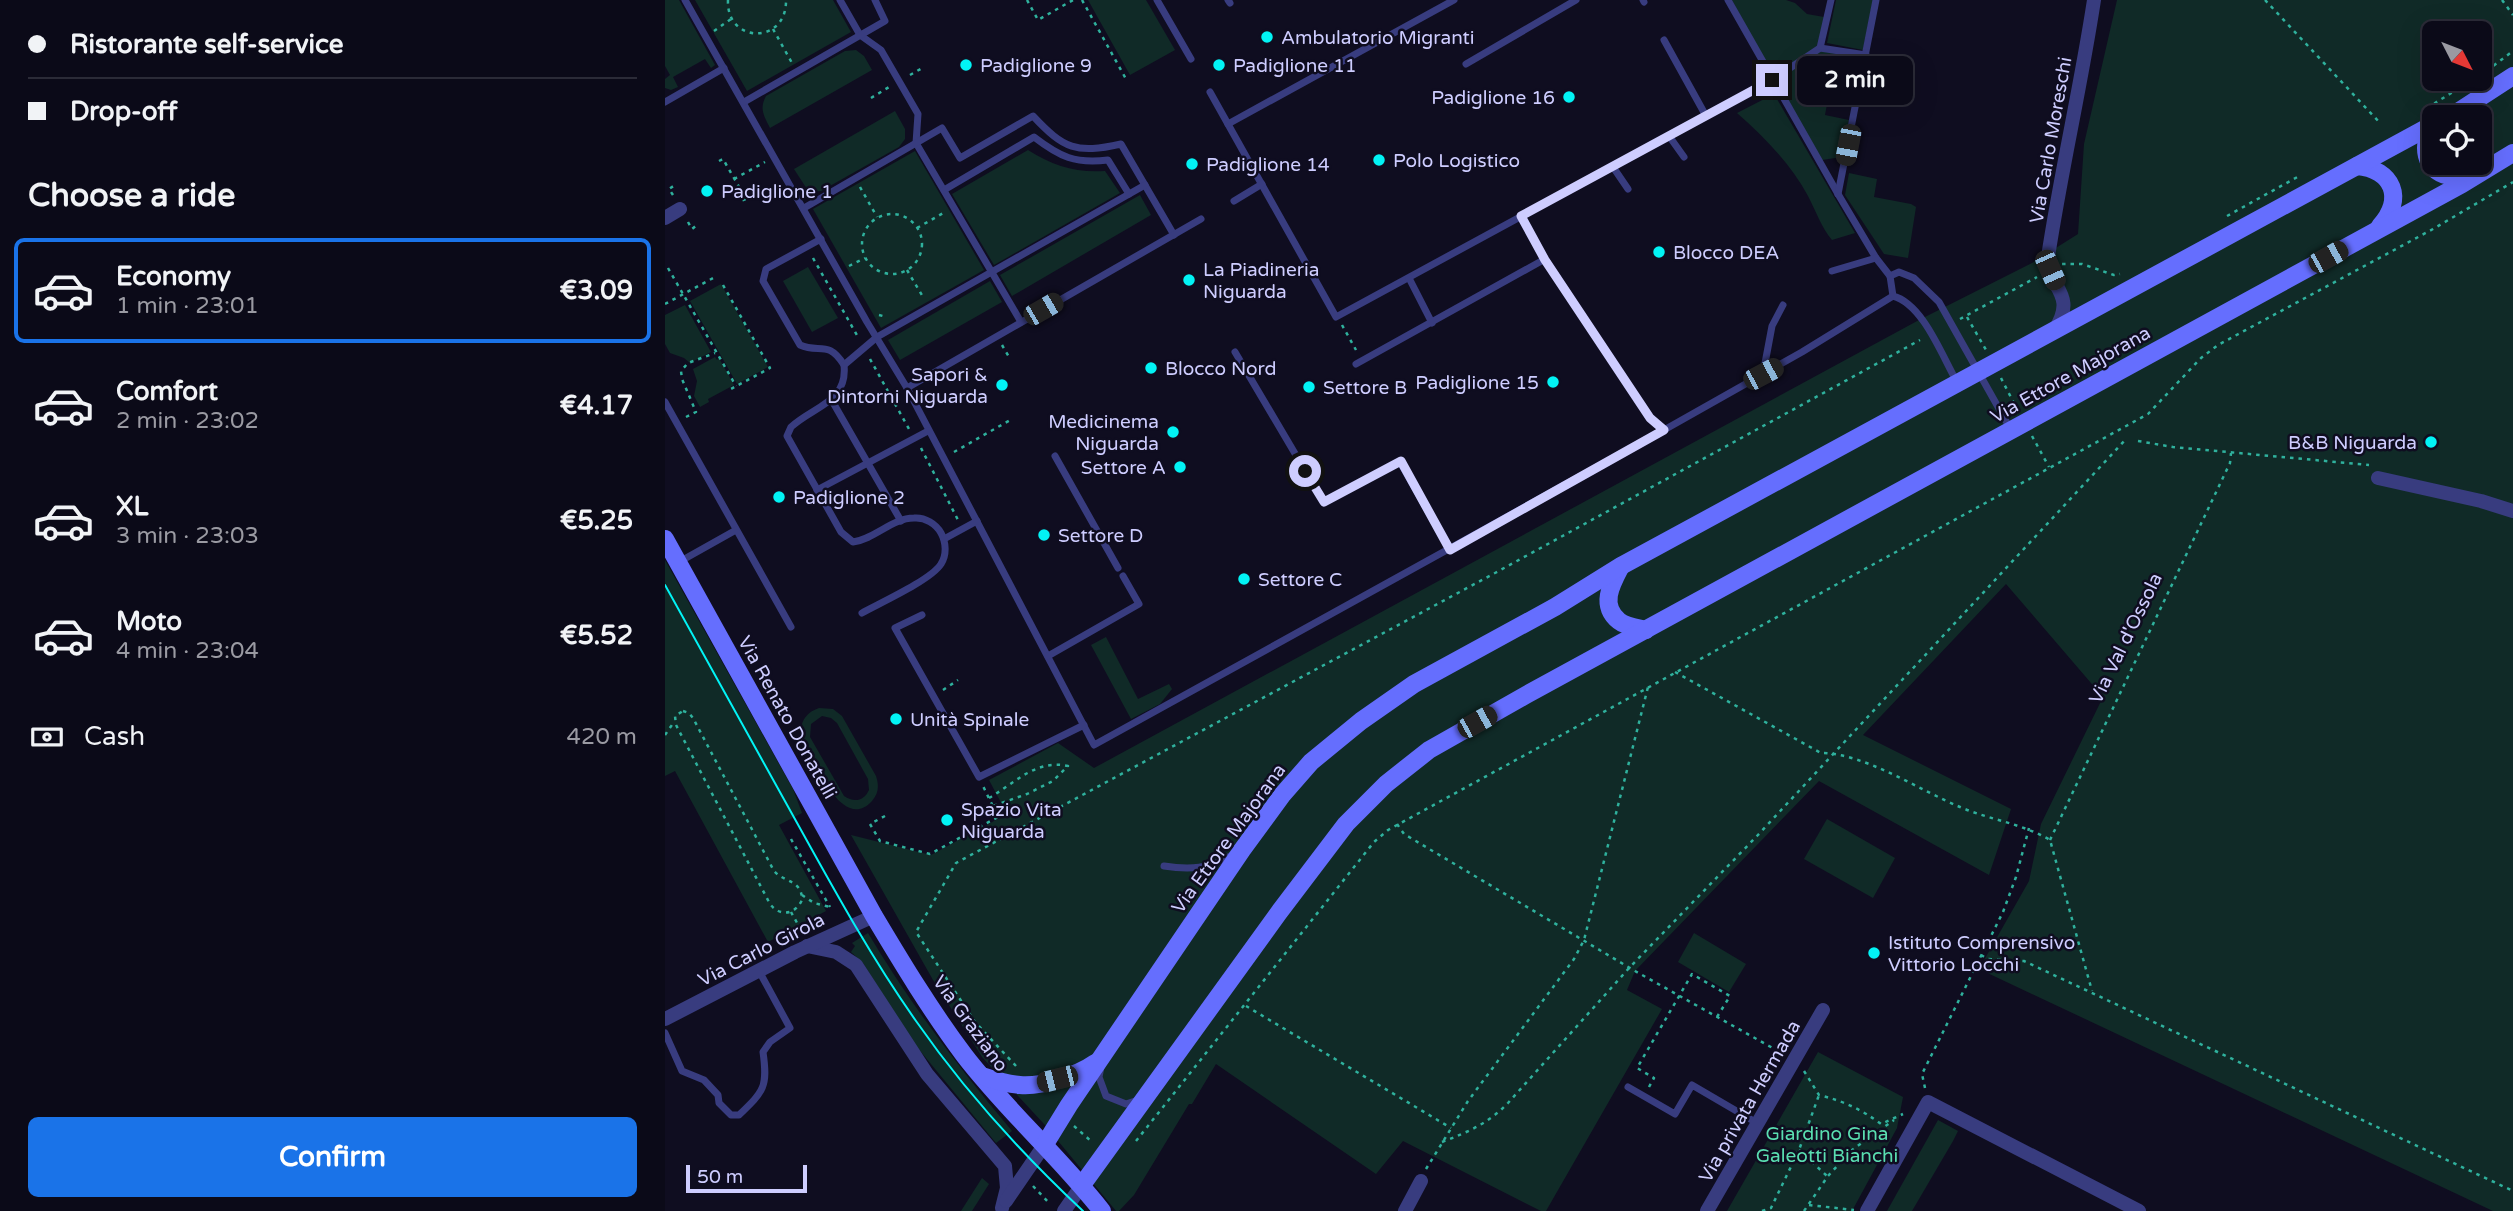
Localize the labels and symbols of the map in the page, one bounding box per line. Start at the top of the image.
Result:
north arrow [2422,21,2492,91]
place label: Ambulatorio Migranti [1281,27,1475,49]
marker: Ambulatorio Migranti [1259,29,1275,45]
place label: Padiglione 9 [980,55,1092,77]
place label: Padiglione 11 [1233,55,1357,77]
street label: Via Carlo Moreschi [2026,55,2076,225]
callout: 2 min [1797,56,1912,104]
marker: Padiglione 9 [958,57,974,73]
marker: Padiglione 11 [1211,57,1227,73]
route end [1756,64,1788,96]
place label: Padiglione 16 [1431,87,1555,109]
marker: Padiglione 16 [1561,89,1577,105]
car [1834,122,1863,168]
place label: Polo Logistico [1393,150,1520,172]
marker: Polo Logistico [1371,152,1387,168]
place label: Padiglione 14 [1206,154,1330,176]
marker: Padiglione 14 [1184,156,1200,172]
place label: Padiglione 1 [721,181,833,203]
marker: Padiglione 1 [699,183,715,199]
car [2305,238,2352,276]
place label: Blocco DEA [1673,242,1779,264]
marker: Blocco DEA [1651,244,1667,260]
car [2032,247,2069,293]
place label: La Piadineria Niguarda [1203,259,1319,303]
marker: La Piadineria Niguarda [1181,272,1197,288]
car [1020,289,1067,329]
street label: Via Ettore Majorana [1987,322,2154,428]
car [1740,355,1787,393]
place label: Blocco Nord [1165,358,1276,380]
marker: Blocco Nord [1143,360,1159,376]
place label: Sapori & Dintorni Niguarda [827,364,988,408]
place label: Padiglione 15 [1415,372,1539,394]
marker: Padiglione 15 [1545,374,1561,390]
marker: Sapori & Dintorni Niguarda [994,377,1010,393]
place label: Settore B [1323,377,1407,399]
marker: Settore B [1301,379,1317,395]
place label: Medicinema Niguarda [1048,411,1159,455]
marker: Medicinema Niguarda [1165,424,1181,440]
place label: B&B Niguarda [2288,432,2417,454]
marker: B&B Niguarda [2423,434,2439,450]
route start [1289,455,1321,487]
place label: Settore A [1081,457,1166,479]
marker: Settore A [1172,459,1188,475]
place label: Padiglione 2 [793,487,905,509]
marker: Padiglione 2 [771,489,787,505]
place label: Settore D [1058,525,1143,547]
marker: Settore D [1036,527,1052,543]
place label: Settore C [1258,569,1342,591]
street label: Via Val d'Ossola [2085,570,2167,707]
marker: Settore C [1236,571,1252,587]
street label: Via Renato Donatelli [733,632,841,803]
car [1454,703,1501,741]
place label: Unità Spinale [910,709,1029,731]
marker: Unità Spinale [888,711,904,727]
street label: Via Ettore Majorana [1167,760,1290,918]
place label: Spazio Vita Niguarda [961,799,1062,843]
marker: Spazio Vita Niguarda [939,812,955,828]
street label: Via Carlo Girola [695,909,828,991]
place label: Istituto Comprensivo Vittorio Locchi [1888,932,2075,976]
marker: Istituto Comprensivo Vittorio Locchi [1866,945,1882,961]
street label: Via Graziano [928,971,1013,1076]
street label: Via privata Hermada [1694,1017,1805,1186]
car [1035,1064,1080,1094]
park label: Giardino Gina Galeotti Bianchi [1756,1123,1898,1167]
scale bar [686,1162,807,1194]

